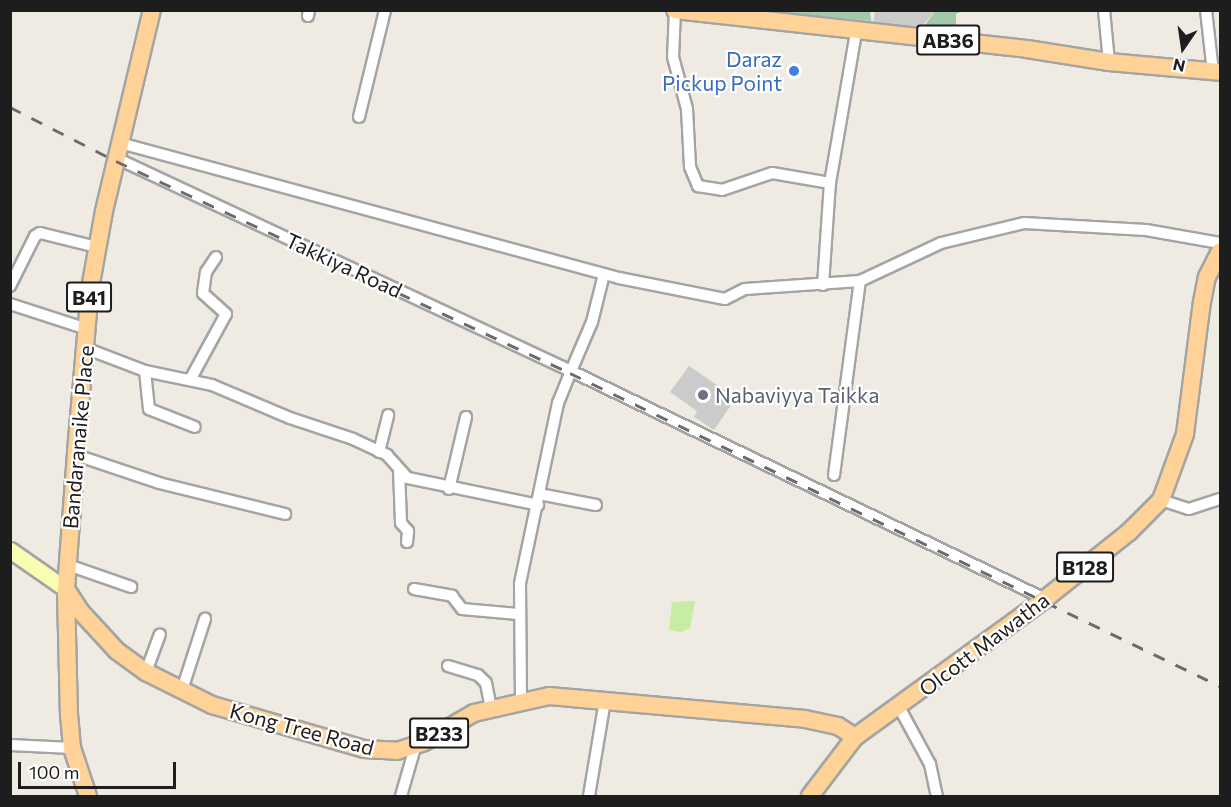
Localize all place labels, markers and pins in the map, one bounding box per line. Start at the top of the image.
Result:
place label: Daraz Pickup Point [662,46,782,96]
marker: Daraz Pickup Point [787,64,801,78]
place label: Nabaviyya Taikka [715,382,879,408]
marker: Nabaviyya Taikka [696,388,710,402]

